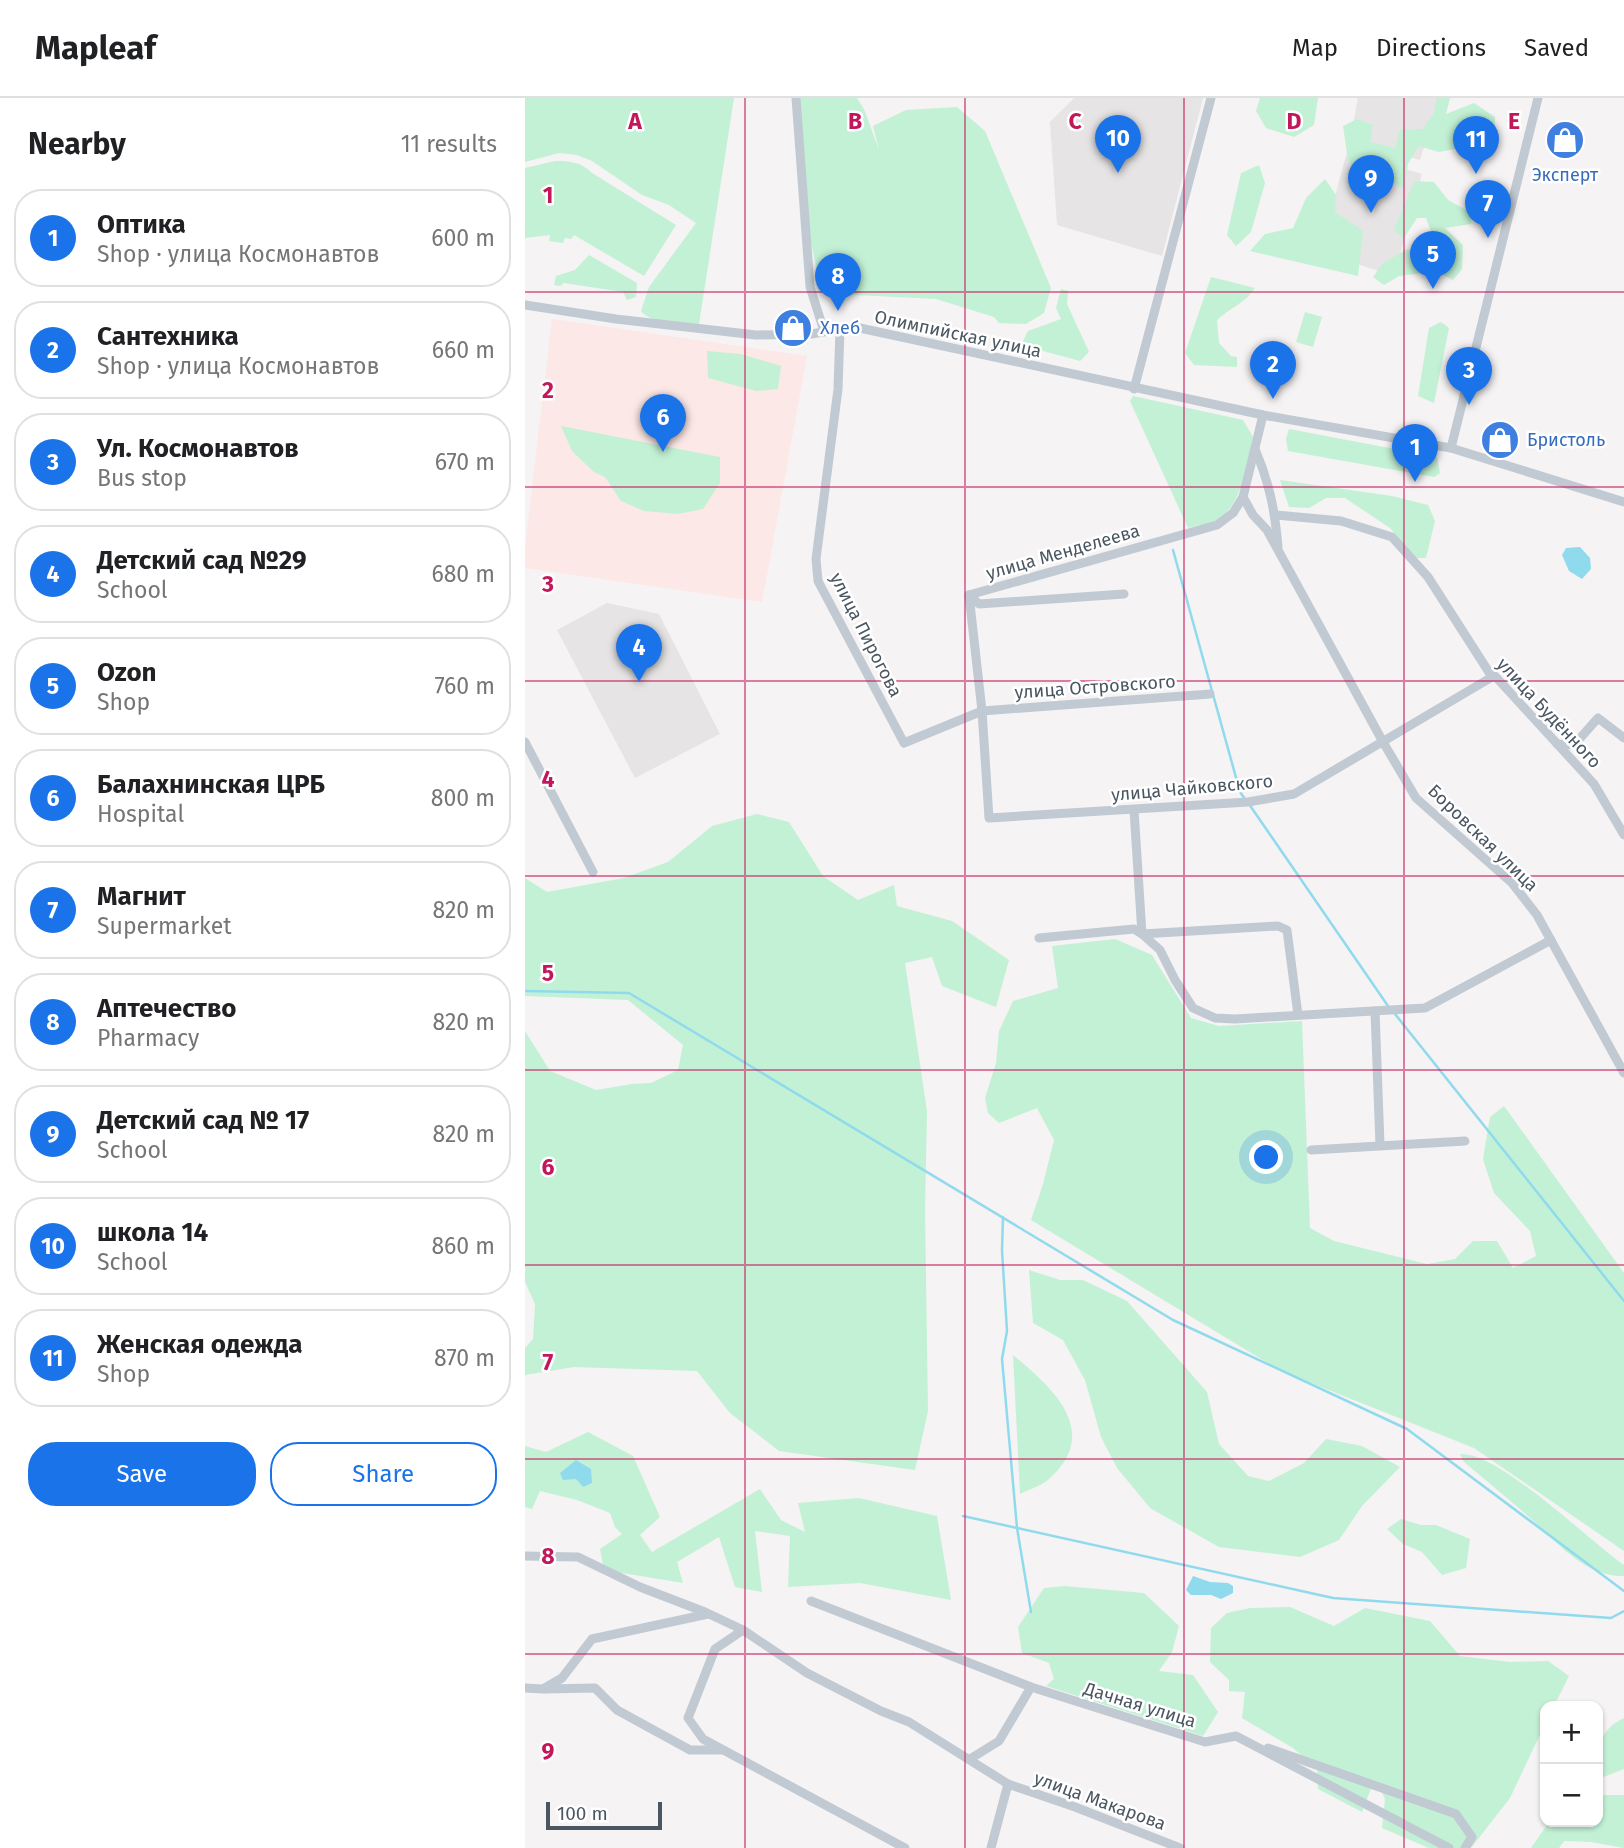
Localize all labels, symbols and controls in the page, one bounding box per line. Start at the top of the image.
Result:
text: Mapleaf [35,28,156,68]
text: Map [1292,34,1338,62]
text: Directions [1376,34,1486,62]
text: Saved [1524,34,1589,62]
text: A [627,107,642,135]
text: B [848,107,862,135]
text: C [1068,107,1082,135]
text: D [1287,107,1302,135]
text: E [1508,107,1520,135]
pin: 10 [1095,115,1141,173]
pin: 11 [1453,116,1499,174]
shop icon: Эксперт [1544,119,1586,161]
text: Nearby [28,126,126,162]
text: 11 results [401,130,497,158]
pin: 9 [1348,155,1394,213]
place label: Эксперт [1532,164,1599,186]
pin: 7 [1465,180,1511,238]
text: 1 [543,181,553,209]
text: Оптика [97,209,186,240]
text: 1 [48,224,58,252]
text: 600 m [431,224,495,252]
pin: 5 [1410,231,1456,289]
text: Shop · улица Космонавтов [97,240,379,268]
pin: 8 [815,253,861,311]
street label: Олимпийская улица [873,306,1043,362]
shop icon: Хлеб [772,307,814,349]
place label: Хлеб [820,317,860,339]
text: Сантехника [97,321,239,352]
text: 2 [47,336,59,364]
text: 660 m [432,336,495,364]
pin: 2 [1250,341,1296,399]
pin: 3 [1446,347,1492,405]
text: Shop · улица Космонавтов [97,352,379,380]
text: 2 [542,376,554,404]
pin: 6 [640,394,686,452]
shop icon: Бристоль [1479,419,1521,461]
pin: 1 [1392,424,1438,482]
place label: Бристоль [1527,429,1605,451]
text: Ул. Космонавтов [97,433,299,464]
text: 3 [47,448,59,476]
text: 670 m [435,448,495,476]
text: Bus stop [97,464,187,492]
street label: улица Менделеева [984,520,1142,584]
text: Детский сад №29 [97,545,307,576]
text: 4 [47,560,60,588]
text: 680 m [431,560,495,588]
street label: улица Пирогова [825,569,907,701]
text: 3 [541,570,554,598]
text: School [97,576,168,604]
pin: 4 [616,624,662,682]
street label: улица Будённого [1492,653,1606,773]
text: Ozon [97,657,157,688]
street label: улица Островского [1014,670,1176,704]
text: 5 [47,672,59,700]
text: 760 m [434,672,495,700]
text: Shop [97,688,150,716]
text: 4 [542,765,555,793]
text: Балахнинская ЦРБ [97,769,325,800]
street label: улица Чайковского [1110,770,1274,806]
street label: Боровская улица [1423,780,1543,896]
text: 6 [47,784,59,812]
text: 800 m [431,784,495,812]
text: Hospital [97,800,184,828]
text: Магнит [97,881,186,912]
text: 7 [48,896,58,924]
text: 820 m [433,896,495,924]
text: Supermarket [97,912,232,940]
text: 5 [542,959,554,987]
text: Аптечество [97,993,236,1024]
text: 8 [46,1008,60,1036]
text: 820 m [433,1008,495,1036]
text: Pharmacy [97,1024,199,1052]
text: Детский сад № 17 [97,1105,309,1136]
text: 9 [47,1120,59,1148]
text: 820 m [433,1120,495,1148]
text: School [97,1136,168,1164]
your location [1249,1140,1283,1174]
text: 6 [542,1153,555,1181]
text: школа 14 [97,1217,208,1248]
text: 10 [41,1232,65,1260]
text: 860 m [431,1232,495,1260]
text: School [97,1248,168,1276]
text: Женская одежда [97,1329,303,1360]
text: 11 [43,1344,63,1372]
text: 870 m [434,1344,495,1372]
text: 7 [543,1348,554,1376]
text: Shop [97,1360,150,1388]
button: Save [28,1442,256,1506]
button: Share [270,1442,497,1506]
text: 8 [541,1542,555,1570]
street label: Дачная улица [1080,1677,1199,1732]
map controls [1540,1701,1603,1827]
button: + [1540,1701,1603,1764]
text: 9 [542,1737,555,1765]
button: − [1540,1764,1603,1827]
street label: улица Макарова [1031,1767,1169,1835]
scale bar [546,1799,661,1831]
text: 100 m [557,1802,608,1825]

